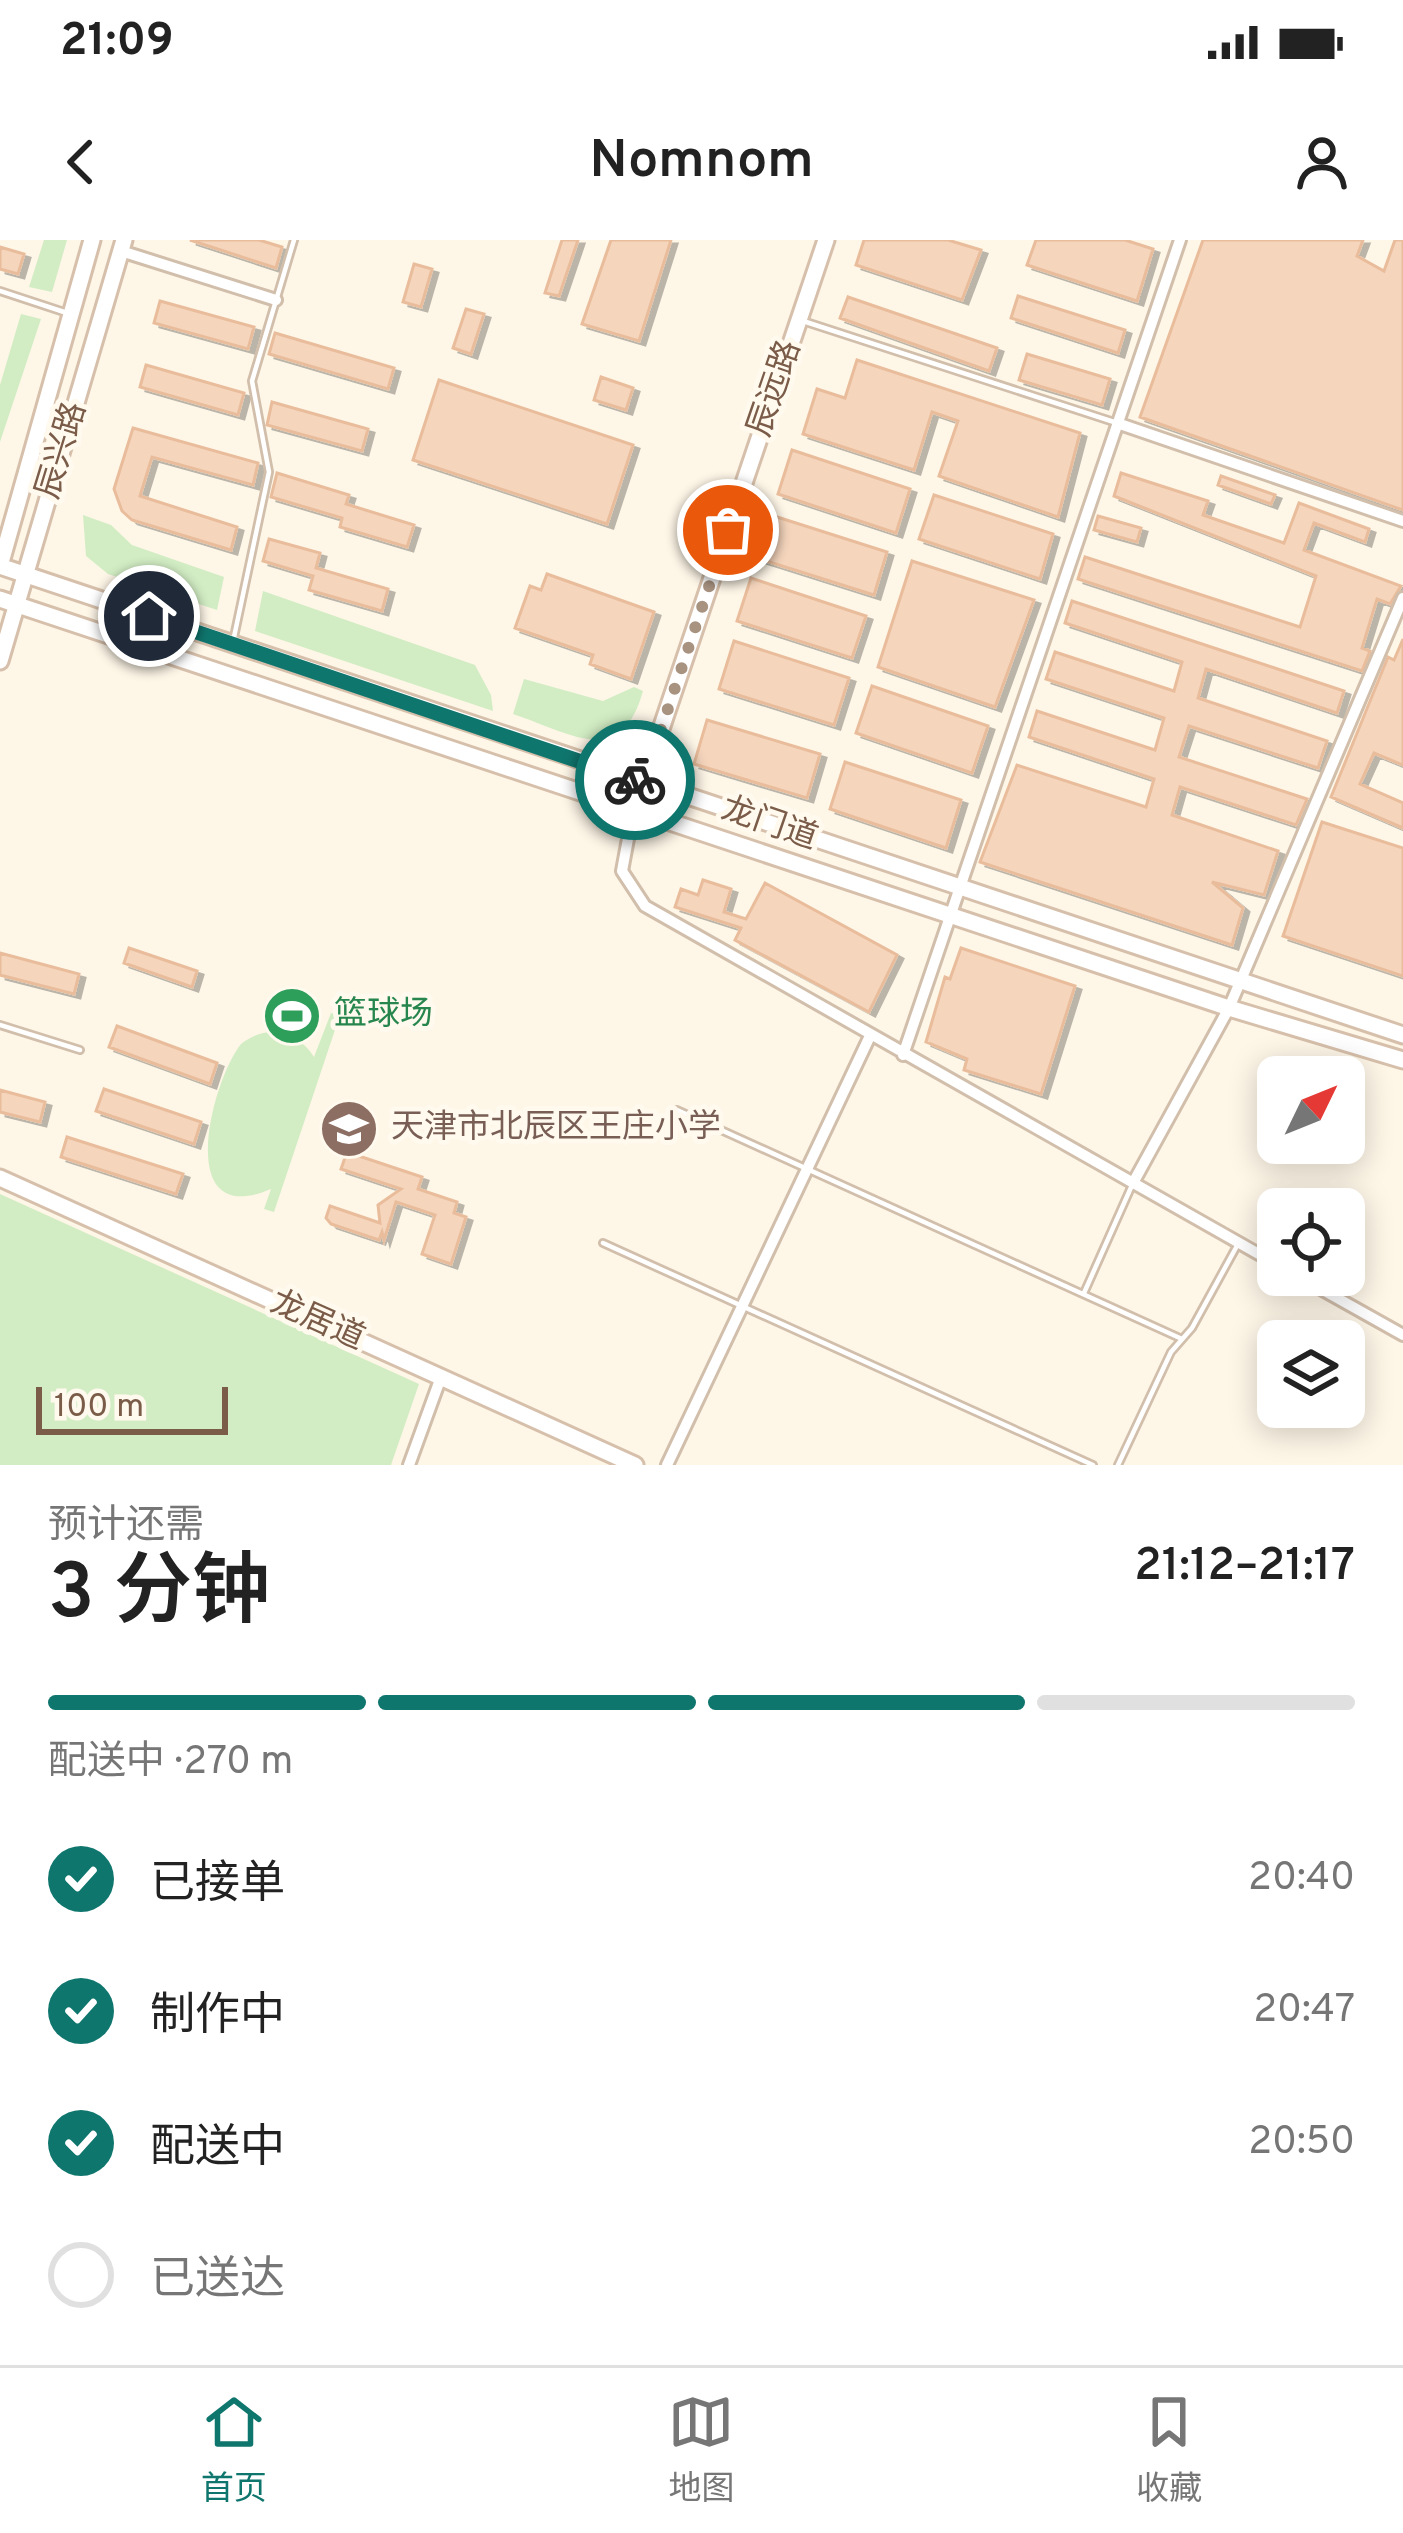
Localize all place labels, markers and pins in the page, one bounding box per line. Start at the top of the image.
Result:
pin [677,479,779,581]
pin [98,565,200,667]
sports icon: 篮球场 [261,985,323,1047]
place label: 篮球场 [334,995,433,1037]
school or university icon: 天津市北辰区王庄小学 [318,1098,380,1160]
place label: 天津市北辰区王庄小学 [391,1108,721,1150]

